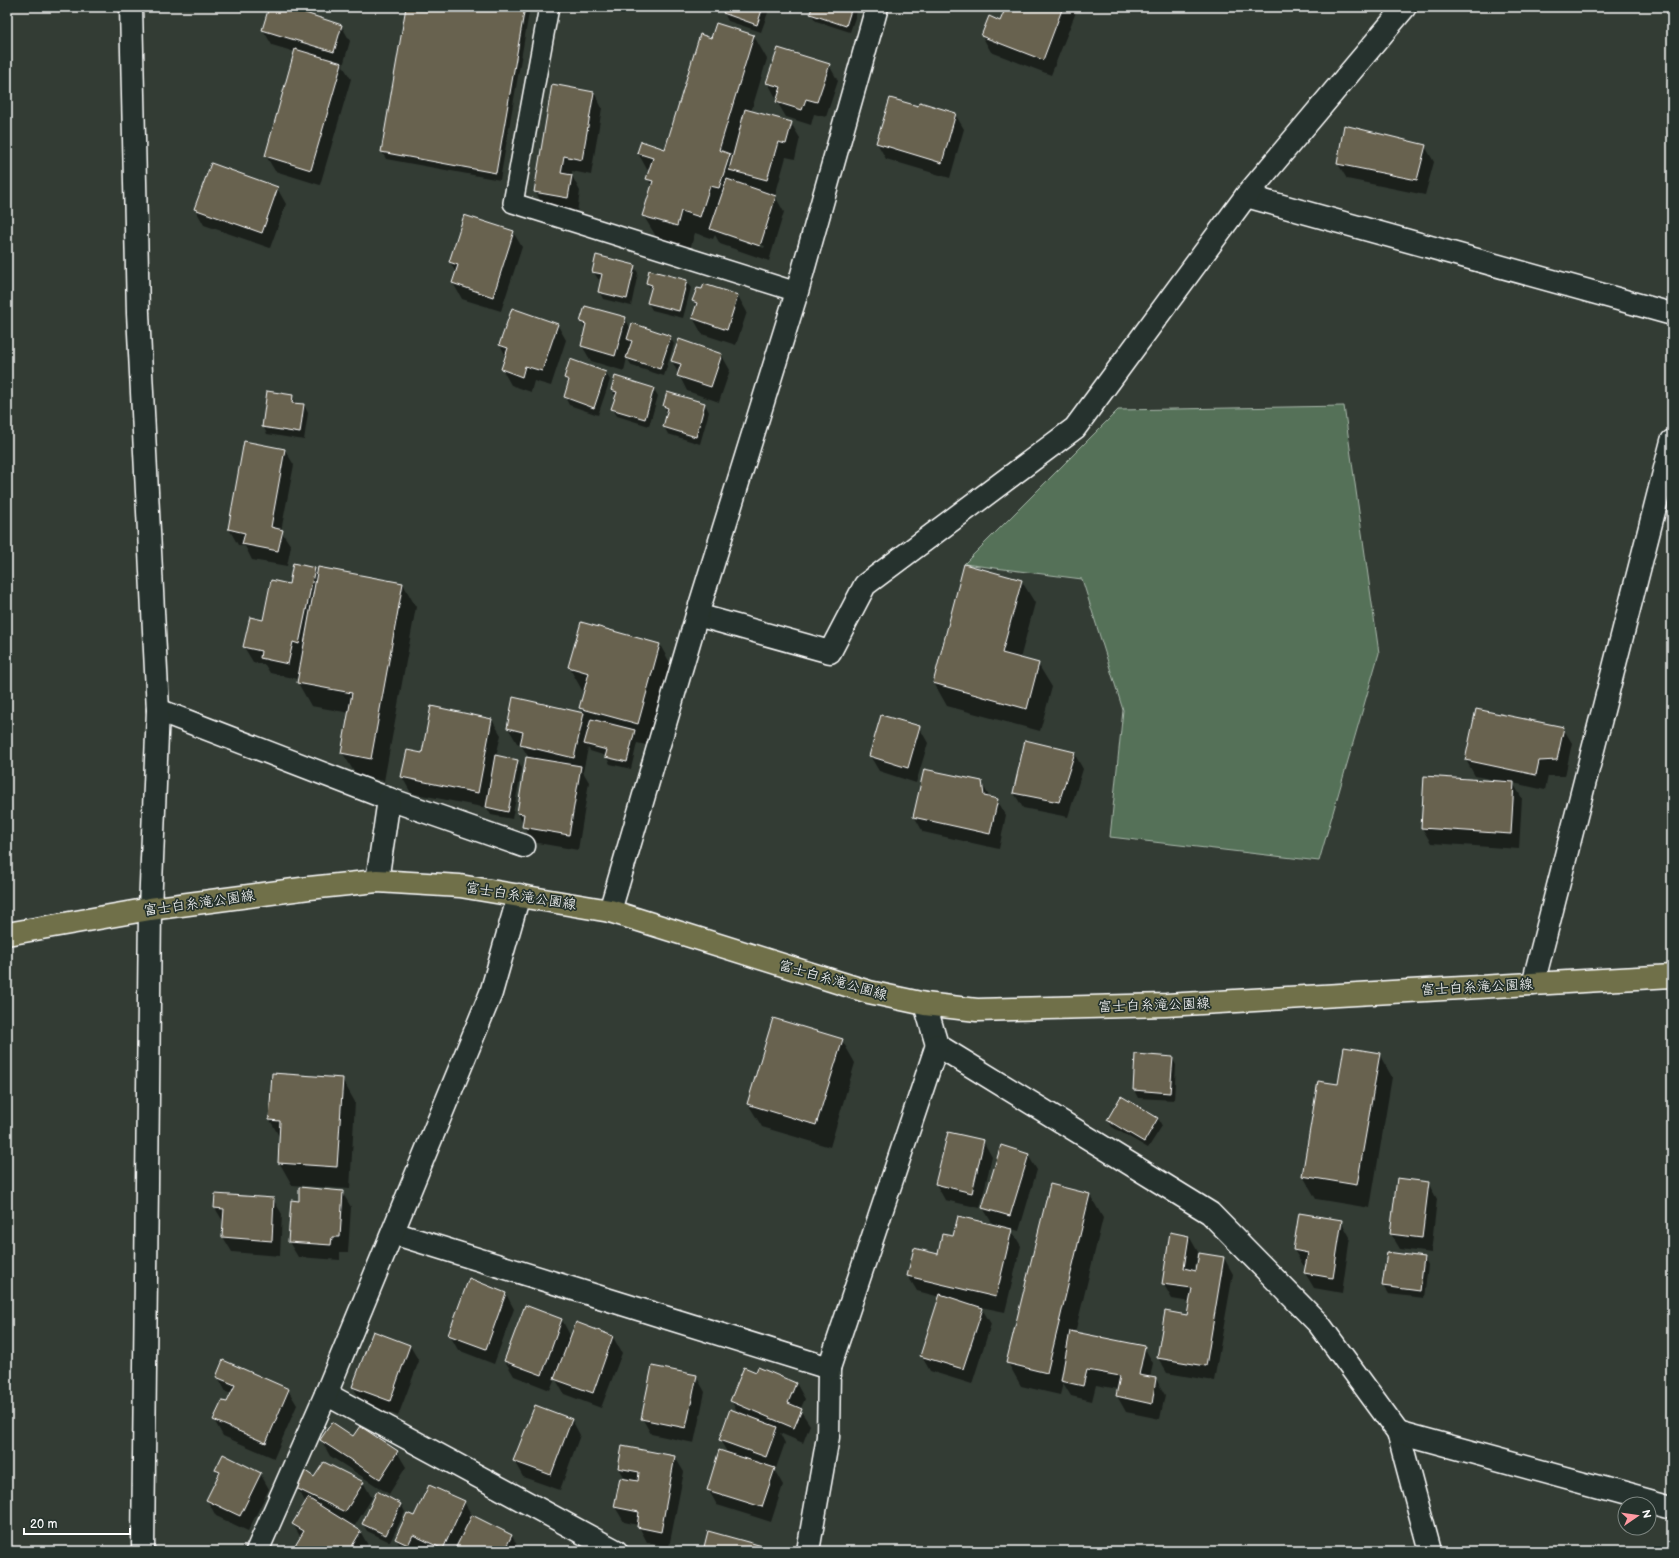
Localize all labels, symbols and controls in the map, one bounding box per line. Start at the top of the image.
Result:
street label: 富士白糸滝公園線 [464,879,578,913]
street label: 富士白糸滝公園線 [142,887,256,919]
street label: 富士白糸滝公園線 [777,956,889,1004]
street label: 富士白糸滝公園線 [1421,976,1533,998]
street label: 富士白糸滝公園線 [1098,995,1210,1015]
north arrow [1617,1496,1657,1536]
text: N [1639,1508,1654,1519]
scale bar [24,1510,130,1536]
text: 20 m [30,1517,57,1532]

